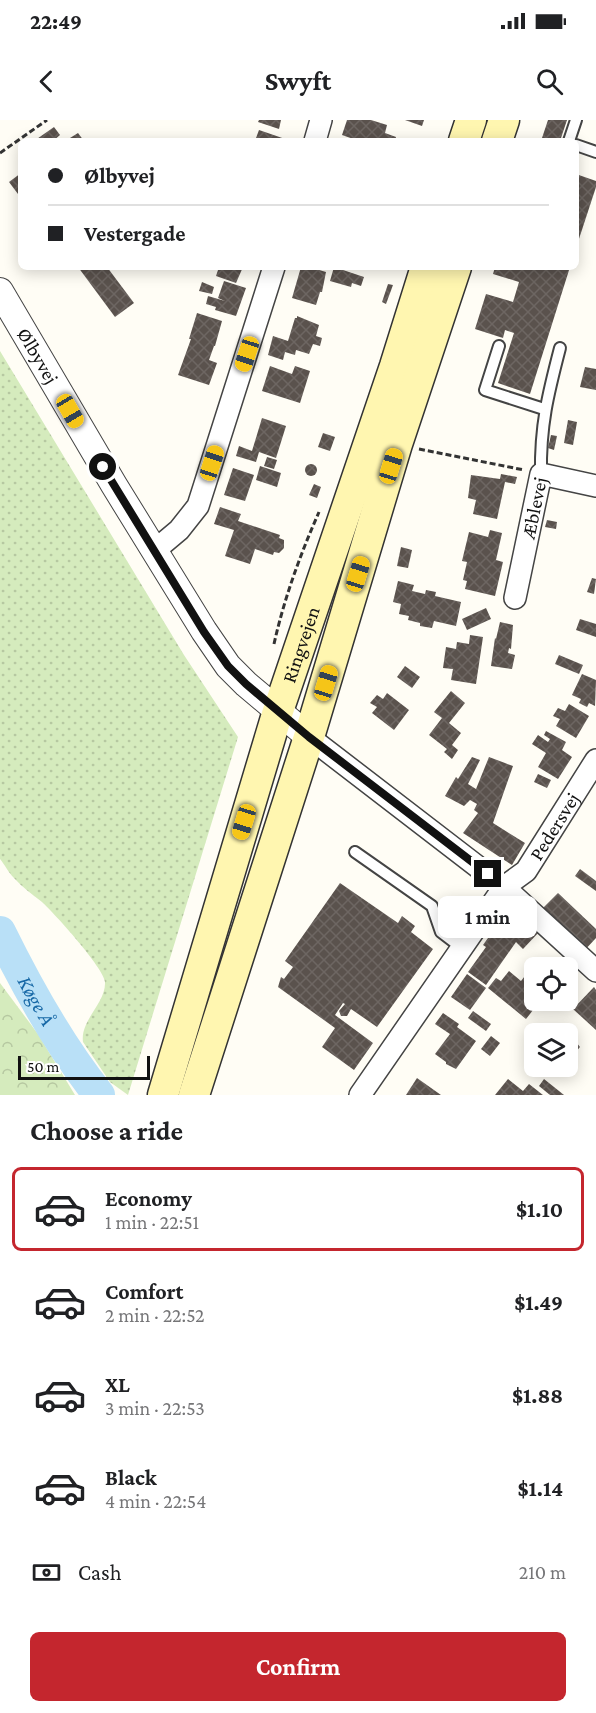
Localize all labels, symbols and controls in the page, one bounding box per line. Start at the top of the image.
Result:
text: 22:49 [30,9,82,34]
icon: back [30,65,63,98]
icon: search [533,65,566,98]
text: Swyft [265,66,331,96]
text: Ølbyvej [84,163,155,188]
text: Vestergade [84,221,186,246]
street label: Ølbyvej [13,324,63,388]
car [233,334,261,374]
car [53,391,87,431]
car [198,443,226,483]
car [377,446,405,486]
route start [89,453,116,480]
street label: Æblevej [516,475,552,542]
car [344,554,372,594]
street label: Ringvejen [277,603,324,686]
car [312,663,340,703]
street label: Pedersvej [525,789,584,864]
car [230,802,258,842]
route end [474,860,501,887]
callout: 1 min [438,895,538,937]
text: 1 min [465,906,510,928]
map controls [524,957,578,1077]
button: locate [524,957,578,1011]
water label: Køge Å [13,972,60,1030]
button: layers [524,1023,578,1077]
scale bar [18,1053,150,1080]
text: 50 m [27,1058,59,1075]
text: Choose a ride [30,1116,183,1146]
icon: car [33,1182,87,1236]
text: Economy [105,1186,192,1211]
text: $1.10 [516,1197,563,1222]
text: 1 min · 22:51 [105,1211,199,1233]
icon: car [33,1275,87,1329]
text: Comfort [105,1279,183,1304]
text: $1.49 [514,1290,563,1315]
text: 2 min · 22:52 [105,1304,205,1326]
icon: car [33,1368,87,1422]
text: XL [105,1372,130,1397]
text: $1.88 [512,1383,563,1408]
text: 3 min · 22:53 [105,1397,205,1419]
icon: car [33,1461,87,1515]
text: Black [105,1465,157,1490]
text: $1.14 [518,1476,563,1501]
text: 4 min · 22:54 [105,1490,207,1512]
icon: cash [30,1556,63,1589]
text: Cash [78,1560,122,1585]
text: 210 m [519,1561,566,1583]
button: Confirm [30,1632,566,1701]

